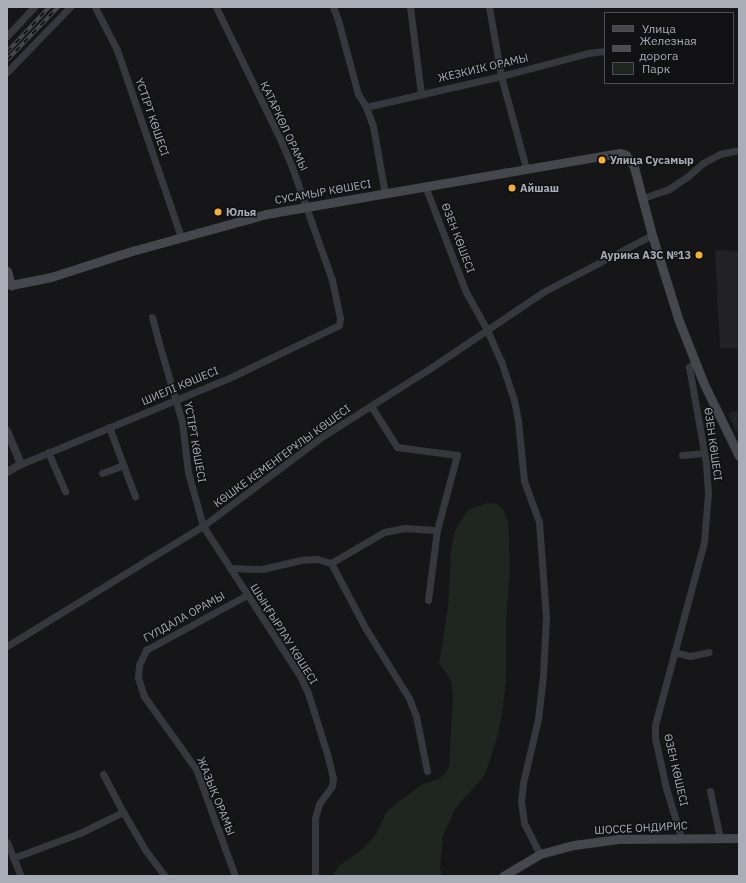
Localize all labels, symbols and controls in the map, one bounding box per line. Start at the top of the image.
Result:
legend [604,12,734,84]
text: Улица [642,21,676,36]
text: Железная дорога [639,33,697,63]
street label: ЖЕЗКИІК ОРАМЫ [436,51,530,85]
text: Парк [642,61,670,76]
street label: ҮСТІРТ КӨШЕСІ [132,76,172,158]
street label: ҚАТАРКӨЛ ОРАМЫ [257,79,311,173]
place label: Улица Сусамыр [610,153,694,167]
marker: Улица Сусамыр [597,155,607,165]
street label: СУСАМЫР КӨШЕСІ [274,177,372,207]
place label: Айшаш [520,181,559,195]
marker: Айшаш [507,183,517,193]
street label: ӨЗЕН КӨШЕСІ [439,201,477,275]
place label: Юлья [226,205,256,219]
marker: Юлья [213,207,223,217]
place label: Аурика АЗС №13 [600,248,691,262]
marker: Аурика АЗС №13 [694,250,704,260]
street label: ШИЕЛІ КӨШЕСІ [140,364,220,408]
street label: ҮСТІРТ КӨШЕСІ [181,400,209,484]
street label: КӨШКЕ КЕМЕНГЕРҰЛЫ КӨШЕСІ [211,402,353,510]
street label: ӨЗЕН КӨШЕСІ [701,407,725,481]
street label: ШЫҢҒЫРЛАУ КӨШЕСІ [248,581,320,687]
street label: ГҮЛДАЛА ОРАМЫ [141,589,227,645]
street label: ӨЗЕН КӨШЕСІ [661,733,691,807]
street label: ЖАЗЫҚ ОРАМЫ [194,755,238,837]
street label: ШОССЕ ОНДИРИС [594,819,688,837]

